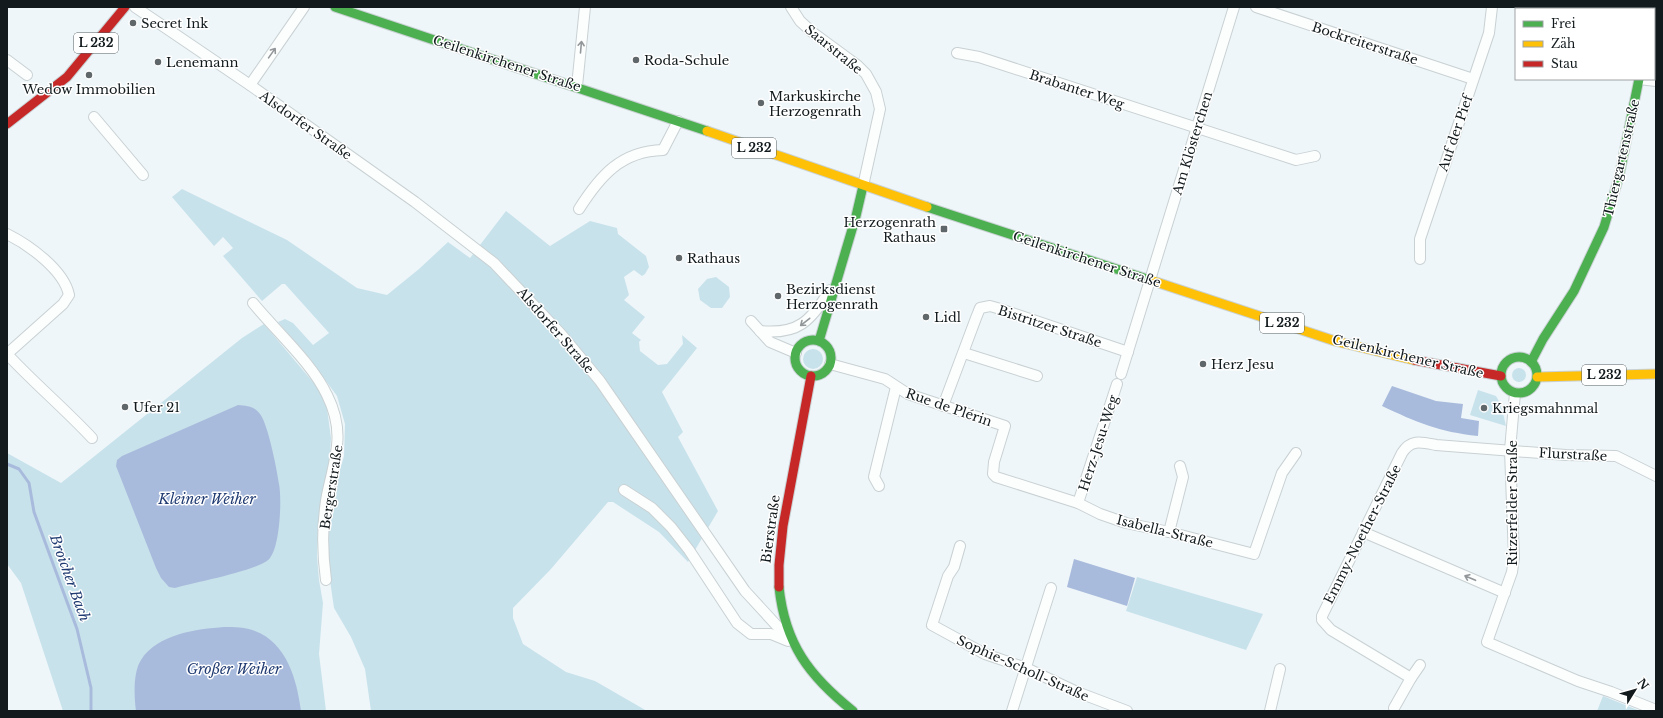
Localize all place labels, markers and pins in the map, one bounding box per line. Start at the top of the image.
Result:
place label: Secret Ink [141,15,208,32]
marker: Secret Ink [128,18,138,28]
place label: Roda-Schule [644,52,729,69]
place label: Lenemann [166,54,238,71]
marker: Roda-Schule [631,55,641,65]
marker: Lenemann [153,57,163,67]
marker: Wedow Immobilien [84,70,94,80]
place label: Wedow Immobilien [22,81,156,98]
place label: Markuskirche Herzogenrath [769,88,862,120]
marker: Markuskirche Herzogenrath [756,98,766,108]
place label: Herzogenrath Rathaus [844,214,936,246]
marker: Herzogenrath Rathaus [939,224,949,234]
place label: Rathaus [687,250,740,267]
marker: Rathaus [674,253,684,263]
place label: Bezirksdienst Herzogenrath [786,281,879,313]
marker: Bezirksdienst Herzogenrath [773,291,783,301]
place label: Lidl [934,309,961,326]
marker: Lidl [921,312,931,322]
place label: Herz Jesu [1211,356,1274,373]
marker: Herz Jesu [1198,359,1208,369]
place label: Ufer 21 [133,399,180,416]
place label: Kriegsmahnmal [1492,400,1598,417]
marker: Ufer 21 [120,402,130,412]
marker: Kriegsmahnmal [1479,403,1489,413]

